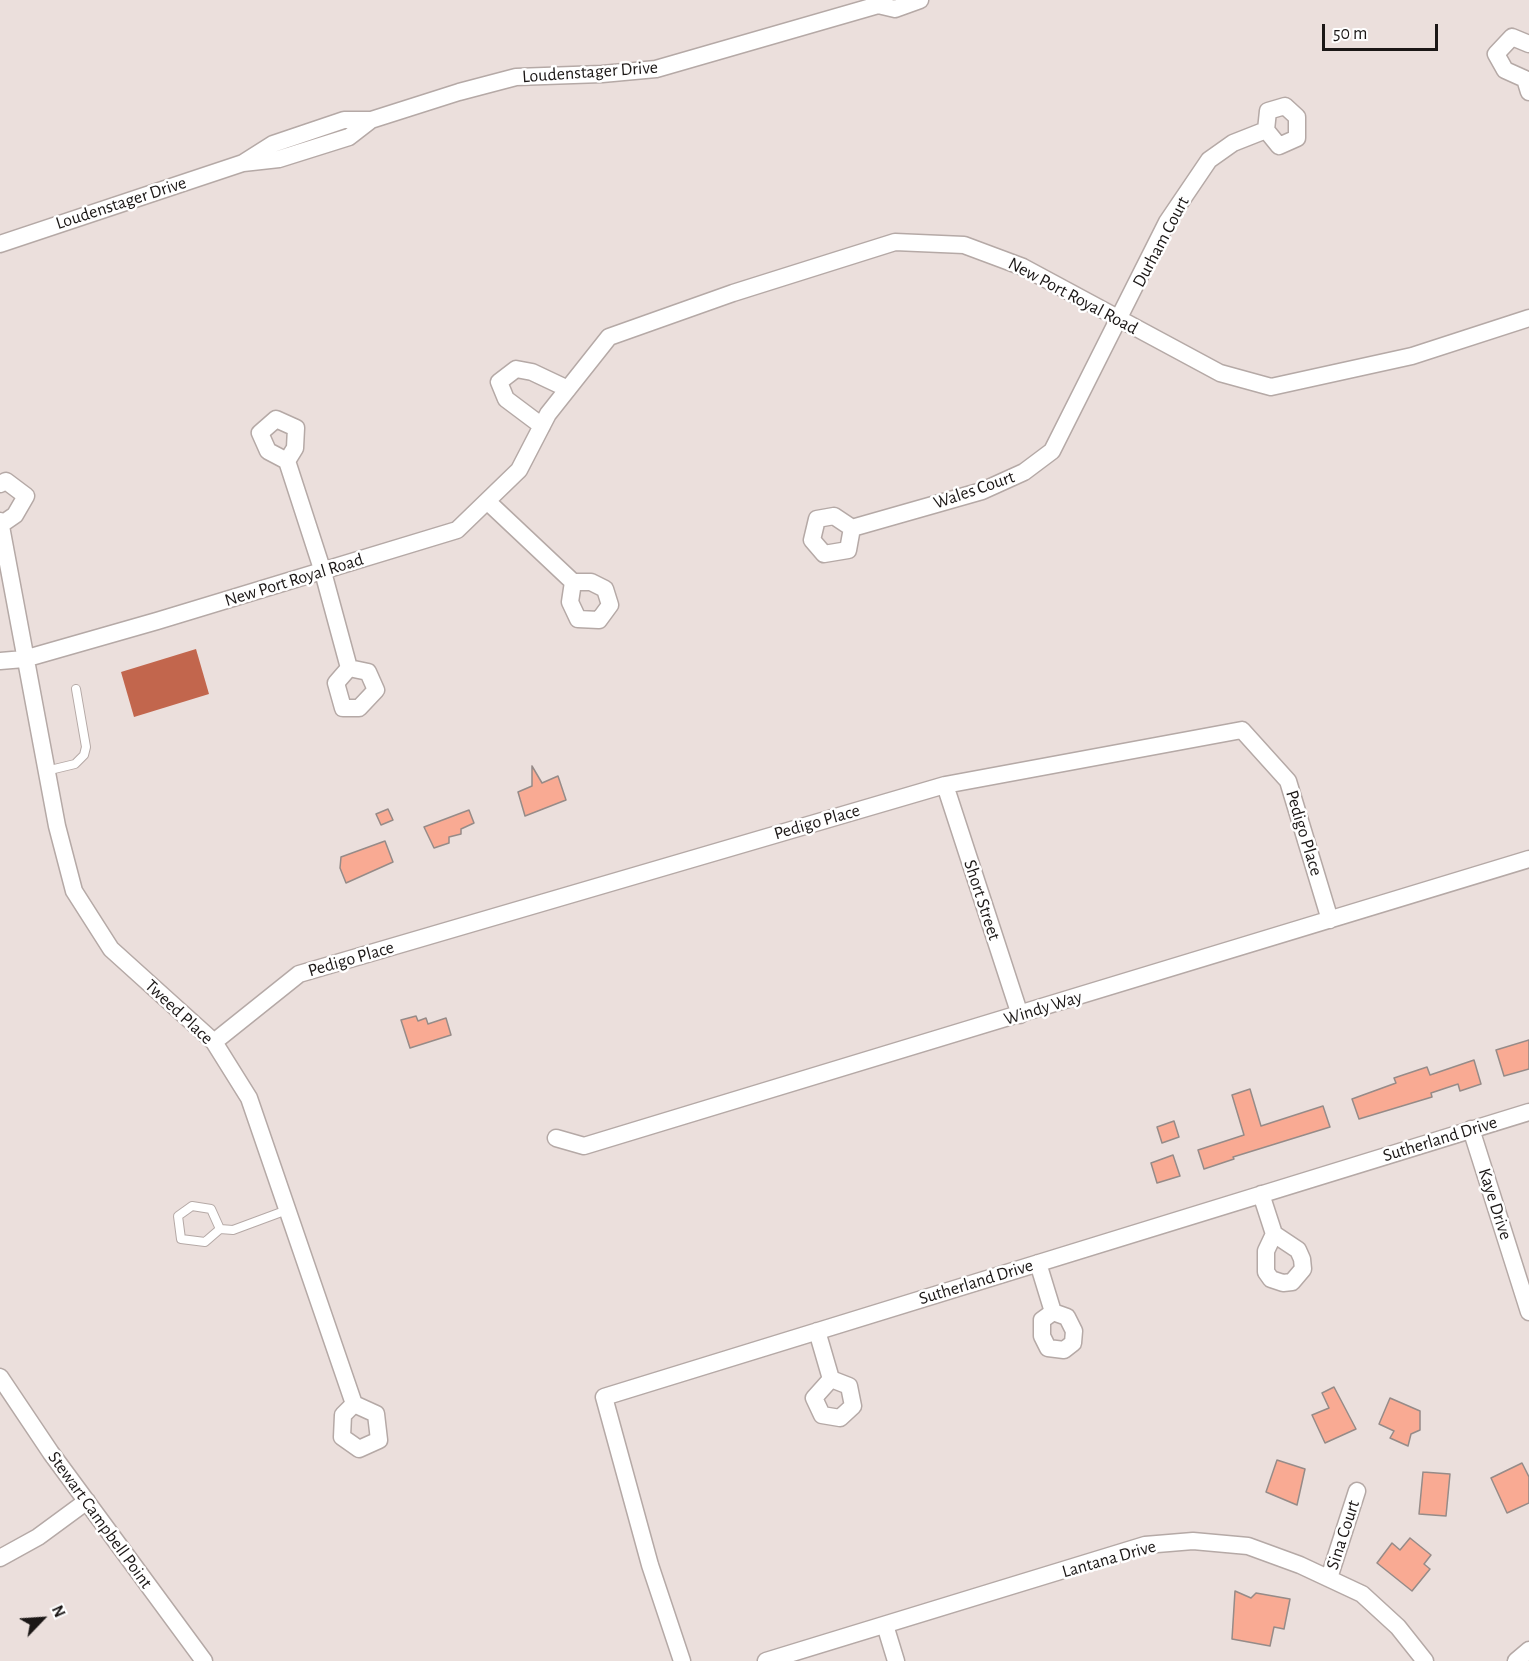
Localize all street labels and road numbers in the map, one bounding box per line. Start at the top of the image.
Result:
street label: Loudenstager Drive [521,56,659,88]
street label: Loudenstager Drive [53,172,189,234]
street label: Durham Court [1128,193,1194,291]
street label: New Port Royal Road [1004,253,1142,339]
street label: Wales Court [931,466,1017,514]
street label: New Port Royal Road [222,549,366,611]
street label: Pedigo Place [1281,788,1327,878]
street label: Pedigo Place [771,799,863,845]
street label: Short Street [959,857,1005,943]
street label: Pedigo Place [305,936,397,982]
street label: Tweed Place [140,975,218,1049]
street label: Windy Way [1001,986,1085,1030]
street label: Sutherland Drive [1380,1111,1500,1167]
street label: Kaye Drive [1473,1166,1517,1242]
street label: Sutherland Drive [916,1254,1036,1310]
street label: Stewart Campbell Point [43,1447,157,1593]
street label: Sina Court [1322,1498,1364,1572]
street label: Lantana Drive [1059,1535,1159,1583]

